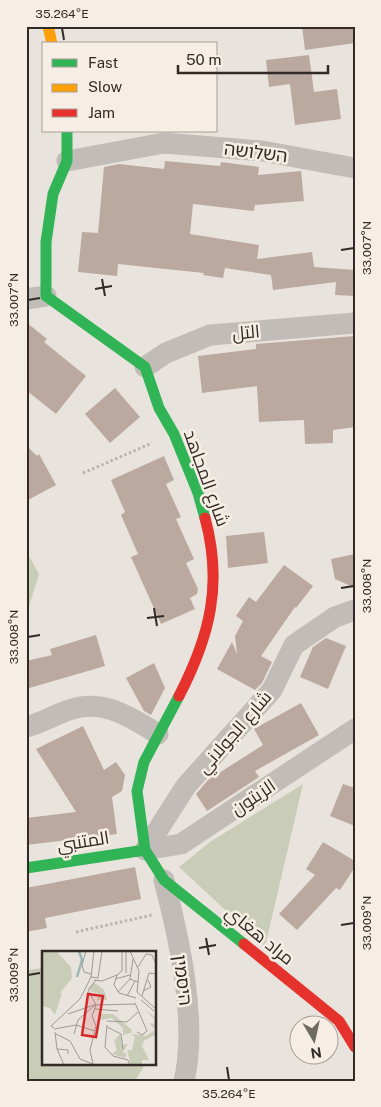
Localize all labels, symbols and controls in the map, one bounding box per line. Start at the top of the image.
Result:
text: 35.264°E [35,7,89,21]
legend [42,42,218,132]
scale bar [178,42,328,74]
text: 50 m [186,51,221,68]
text: Fast [88,54,118,71]
text: Slow [88,78,123,95]
text: Jam [88,104,115,121]
street label: השלושה [223,138,289,166]
text: 33.007°N [360,221,374,275]
text: 33.007°N [7,273,21,327]
street label: التل [231,320,261,345]
street label: شارع المجاهد [178,427,234,530]
text: 33.008°N [360,559,374,613]
text: 33.008°N [7,610,21,664]
street label: شارع الجولاني [192,686,279,780]
street label: الزيتون [227,775,280,820]
street label: المتنبي [55,827,111,859]
text: 33.009°N [360,896,374,950]
street label: مراد هغاي [219,901,299,972]
text: 33.009°N [7,948,21,1002]
inset map [42,951,156,1064]
street label: היסמין [169,953,197,1007]
north arrow [288,1014,338,1064]
text: N [309,1044,323,1062]
text: 35.264°E [202,1087,256,1101]

